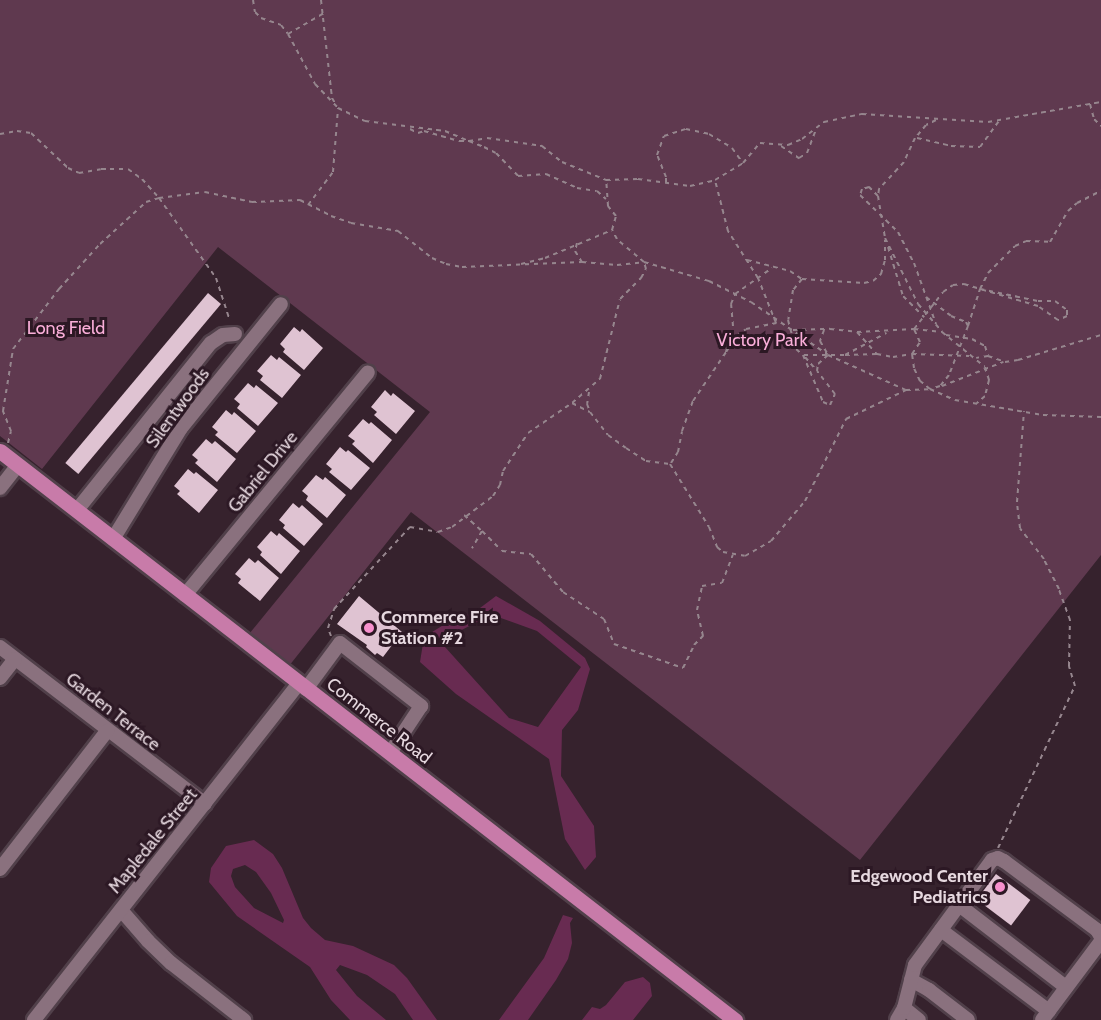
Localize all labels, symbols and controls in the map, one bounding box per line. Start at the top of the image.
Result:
park label: Long Field [27,317,105,339]
park label: Victory Park [717,329,807,351]
street label: Silentwoods [142,364,214,452]
street label: Gabriel Drive [224,427,302,517]
place label: Commerce Fire Station #2 [381,607,499,650]
marker: Commerce Fire Station #2 [362,621,376,635]
street label: Garden Terrace [61,668,165,756]
street label: Commerce Road [322,673,436,769]
street label: Mapledale Street [104,784,202,898]
place label: Edgewood Center Pediatrics [850,866,988,908]
marker: Edgewood Center Pediatrics [993,880,1007,894]

